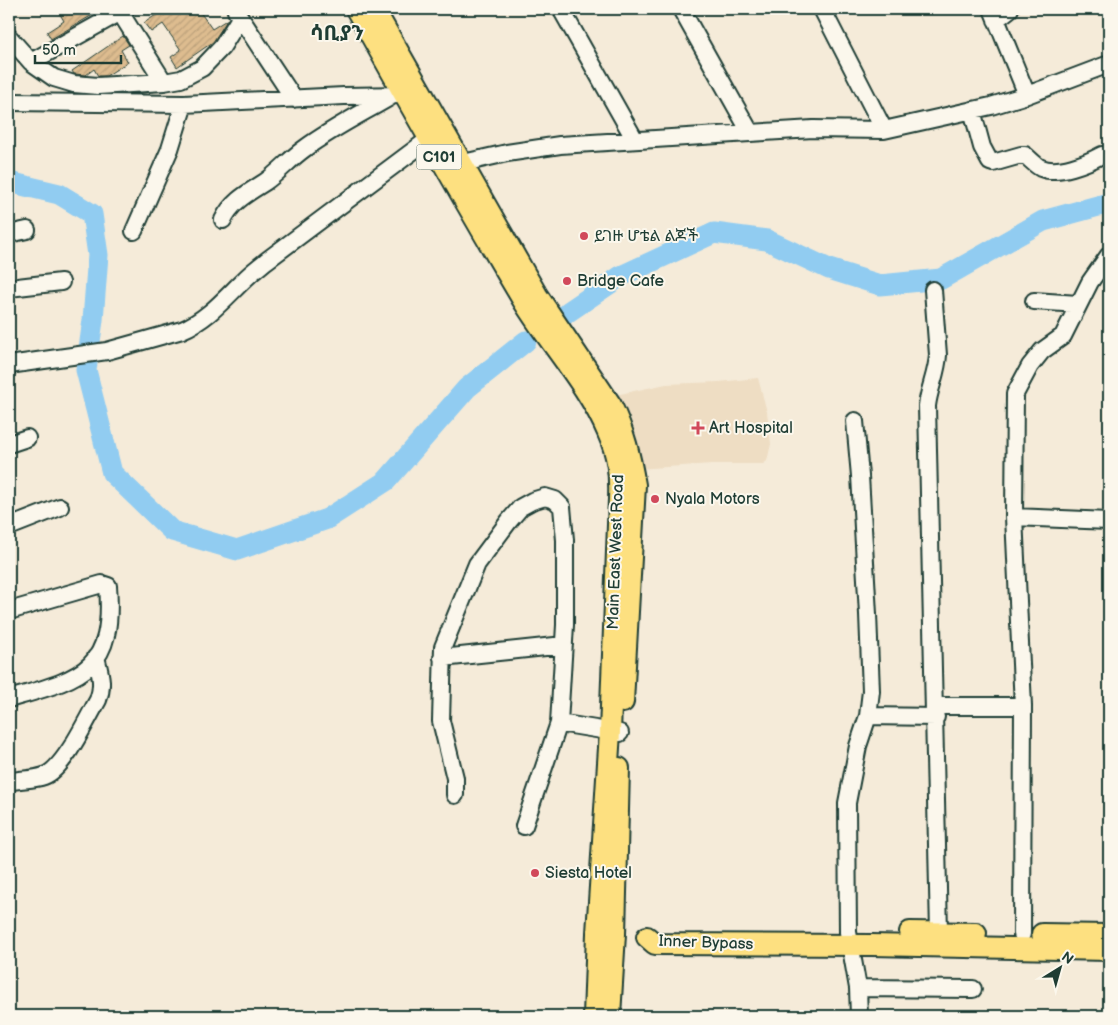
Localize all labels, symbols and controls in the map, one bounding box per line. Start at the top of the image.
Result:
district label: ሳቢያን [310,21,364,46]
scale bar [35,32,121,64]
text: 50 m [42,41,76,60]
road number: C101 [416,144,462,170]
place label: ይገዙ ሆቴል ልጆች [594,227,699,246]
marker: ይገዙ ሆቴል ልጆች [578,230,590,242]
place label: Bridge Cafe [577,272,664,291]
marker: Bridge Cafe [561,275,573,287]
place label: Art Hospital [709,419,793,438]
marker: Art Hospital [691,421,705,435]
street label: Main East West Road [604,474,628,630]
place label: Nyala Motors [665,490,760,509]
marker: Nyala Motors [649,493,661,505]
place label: Siesta Hotel [545,864,632,883]
marker: Siesta Hotel [529,867,541,879]
street label: Inner Bypass [658,932,754,954]
north arrow [1036,942,1086,992]
text: N [1058,948,1077,968]

